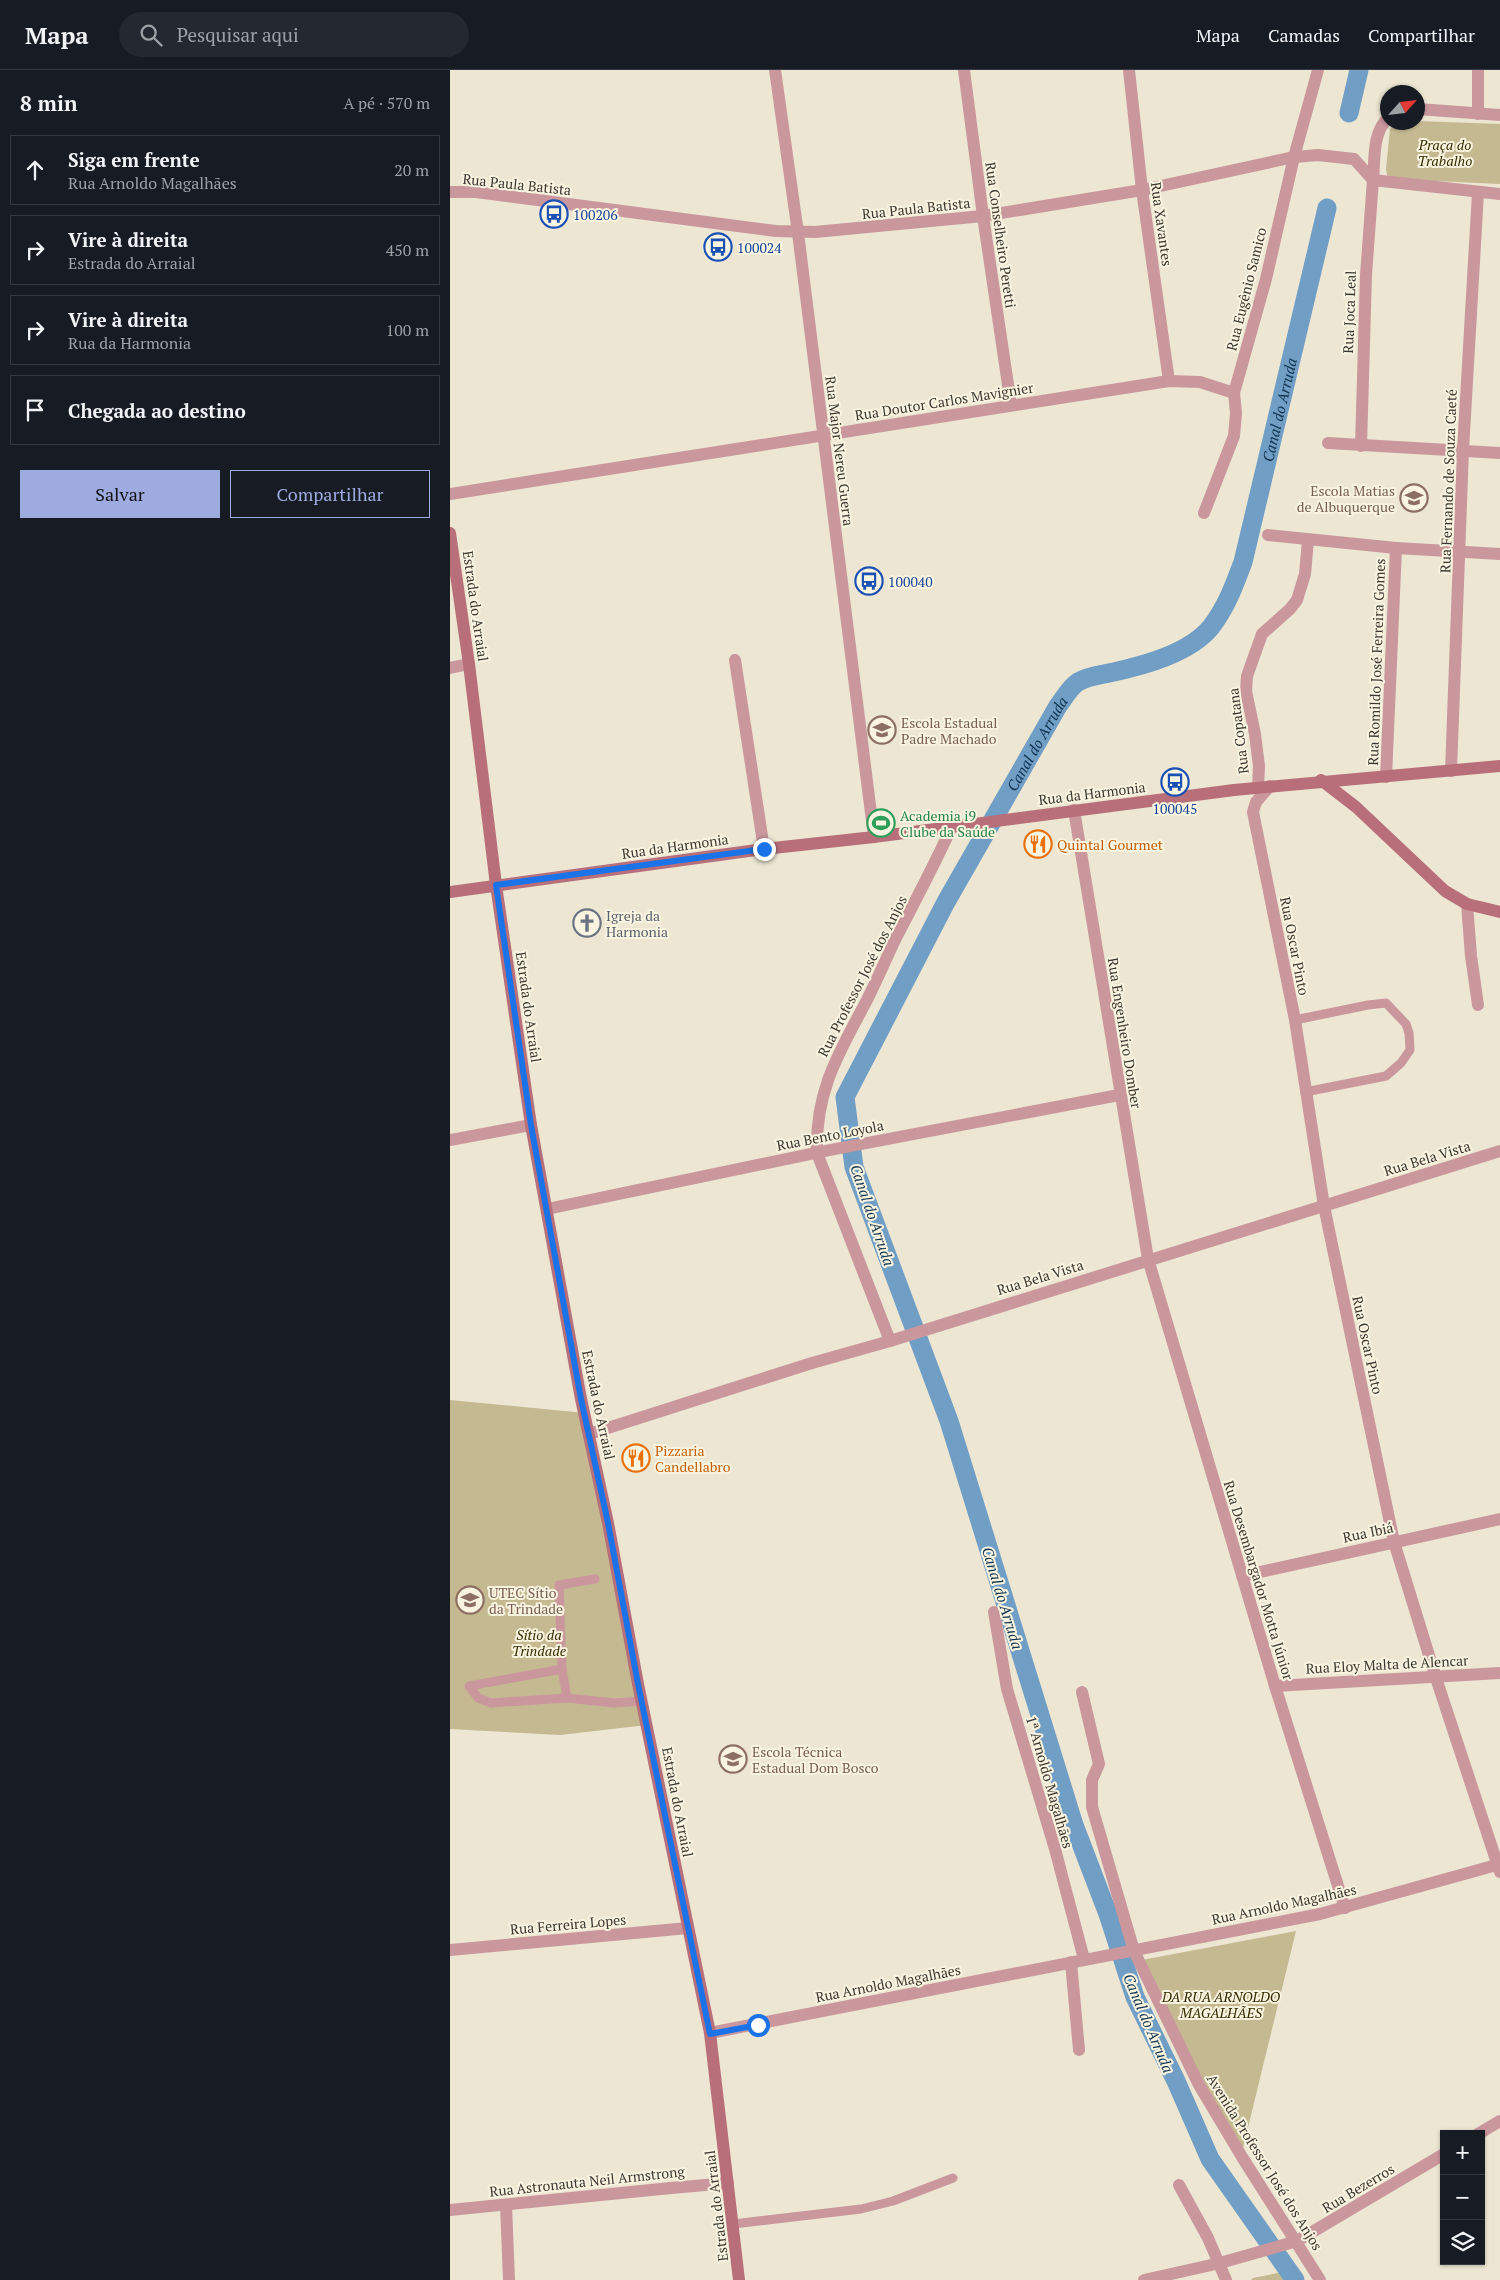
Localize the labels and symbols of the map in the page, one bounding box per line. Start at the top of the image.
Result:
north arrow [1380,85,1425,130]
park label: Praça do Trabalho [1418,135,1472,170]
street label: Rua Conselheiro Peretti [981,161,1021,309]
street label: Rua Paula Batista [462,169,572,199]
street label: Rua Xavantes [1147,181,1177,267]
street label: Rua Paula Batista [861,193,971,223]
bus stop icon: 100206 [539,199,569,229]
place label: 100206 [573,205,618,224]
street label: Rua Eugênio Samico [1221,225,1271,353]
bus stop icon: 100024 [703,232,733,262]
place label: 100024 [737,238,782,257]
street label: Rua Joca Leal [1338,270,1360,354]
water label: Canal do Arruda [1257,356,1301,464]
street label: Rua Major Nereu Guerra [821,375,859,527]
street label: Rua Doutor Carlos Mavignier [853,377,1035,425]
street label: Rua Fernando de Souza Caeté [1435,389,1461,573]
place label: Escola Matias de Albuquerque [1297,481,1395,516]
school or university icon: Escola Matias de Albuquerque [1399,483,1429,513]
street label: Estrada do Arraial [459,549,493,663]
street label: Rua Romildo José Ferreira Gomes [1363,558,1389,766]
bus stop icon: 100040 [854,566,884,596]
place label: 100040 [888,572,933,591]
street label: Rua Copatana [1223,687,1253,775]
water label: Canal do Arruda [1002,692,1072,794]
place label: Escola Estadual Padre Machado [901,713,997,748]
school or university icon: Escola Estadual Padre Machado [867,715,897,745]
bus stop icon: 100045 [1160,767,1190,797]
street label: Rua da Harmonia [1037,777,1147,809]
place label: 100045 [1153,799,1197,818]
place label: Academia i9 Clube da Saúde [900,806,995,841]
sports icon: Academia i9 Clube da Saúde [866,808,896,838]
street label: Rua da Harmonia [620,829,730,863]
restaurant icon: Quintal Gourmet [1023,829,1053,859]
place label: Quintal Gourmet [1057,835,1164,854]
route end [753,838,776,861]
street label: Rua Professor José dos Anjos [813,892,911,1060]
street label: Rua Oscar Pinto [1276,895,1314,997]
place label: Igreja da Harmonia [606,906,668,941]
church icon: Igreja da Harmonia [572,908,602,938]
street label: Estrada do Arraial [512,950,546,1064]
street label: Rua Engenheiro Domber [1104,956,1146,1110]
street label: Rua Bento Loyola [775,1115,885,1155]
street label: Rua Bela Vista [1381,1136,1473,1180]
water label: Canal do Arruda [846,1162,900,1268]
street label: Rua Bela Vista [994,1255,1086,1299]
street label: Rua Oscar Pinto [1348,1294,1388,1396]
street label: Estrada do Arraial [578,1348,620,1462]
place label: Pizzaria Candellabro [655,1441,731,1476]
restaurant icon: Pizzaria Candellabro [621,1443,651,1473]
street label: Rua Desembargador Motta Júnior [1220,1478,1299,1683]
street label: Rua Ibiá [1341,1517,1395,1547]
water label: Canal do Arruda [978,1544,1028,1652]
place label: UTEC Sítio da Trindade [489,1583,563,1618]
school or university icon: UTEC Sítio da Trindade [455,1585,485,1615]
park label: Sítio da Trindade [512,1625,567,1660]
street label: Rua Eloy Malta de Alencar [1305,1650,1469,1678]
street label: 1ª Arnoldo Magalhães [1022,1714,1078,1850]
place label: Escola Técnica Estadual Dom Bosco [752,1742,879,1777]
school or university icon: Escola Técnica Estadual Dom Bosco [718,1744,748,1774]
street label: Estrada do Arraial [658,1745,698,1859]
street label: Rua Arnoldo Magalhães [1210,1879,1358,1929]
street label: Rua Ferreira Lopes [509,1909,627,1939]
street label: Rua Arnoldo Magalhães [814,1960,962,2006]
water label: Canal do Arruda [1119,1970,1179,2076]
park label: DA RUA ARNOLDO MAGALHÃES [1161,1987,1281,2022]
route start [747,2014,770,2037]
street label: Avenida Professor José dos Anjos [1203,2070,1327,2254]
street label: Estrada do Arraial [700,2149,732,2263]
street label: Rua Bezerros [1318,2159,1398,2217]
street label: Rua Astronauta Neil Armstrong [488,2161,686,2201]

